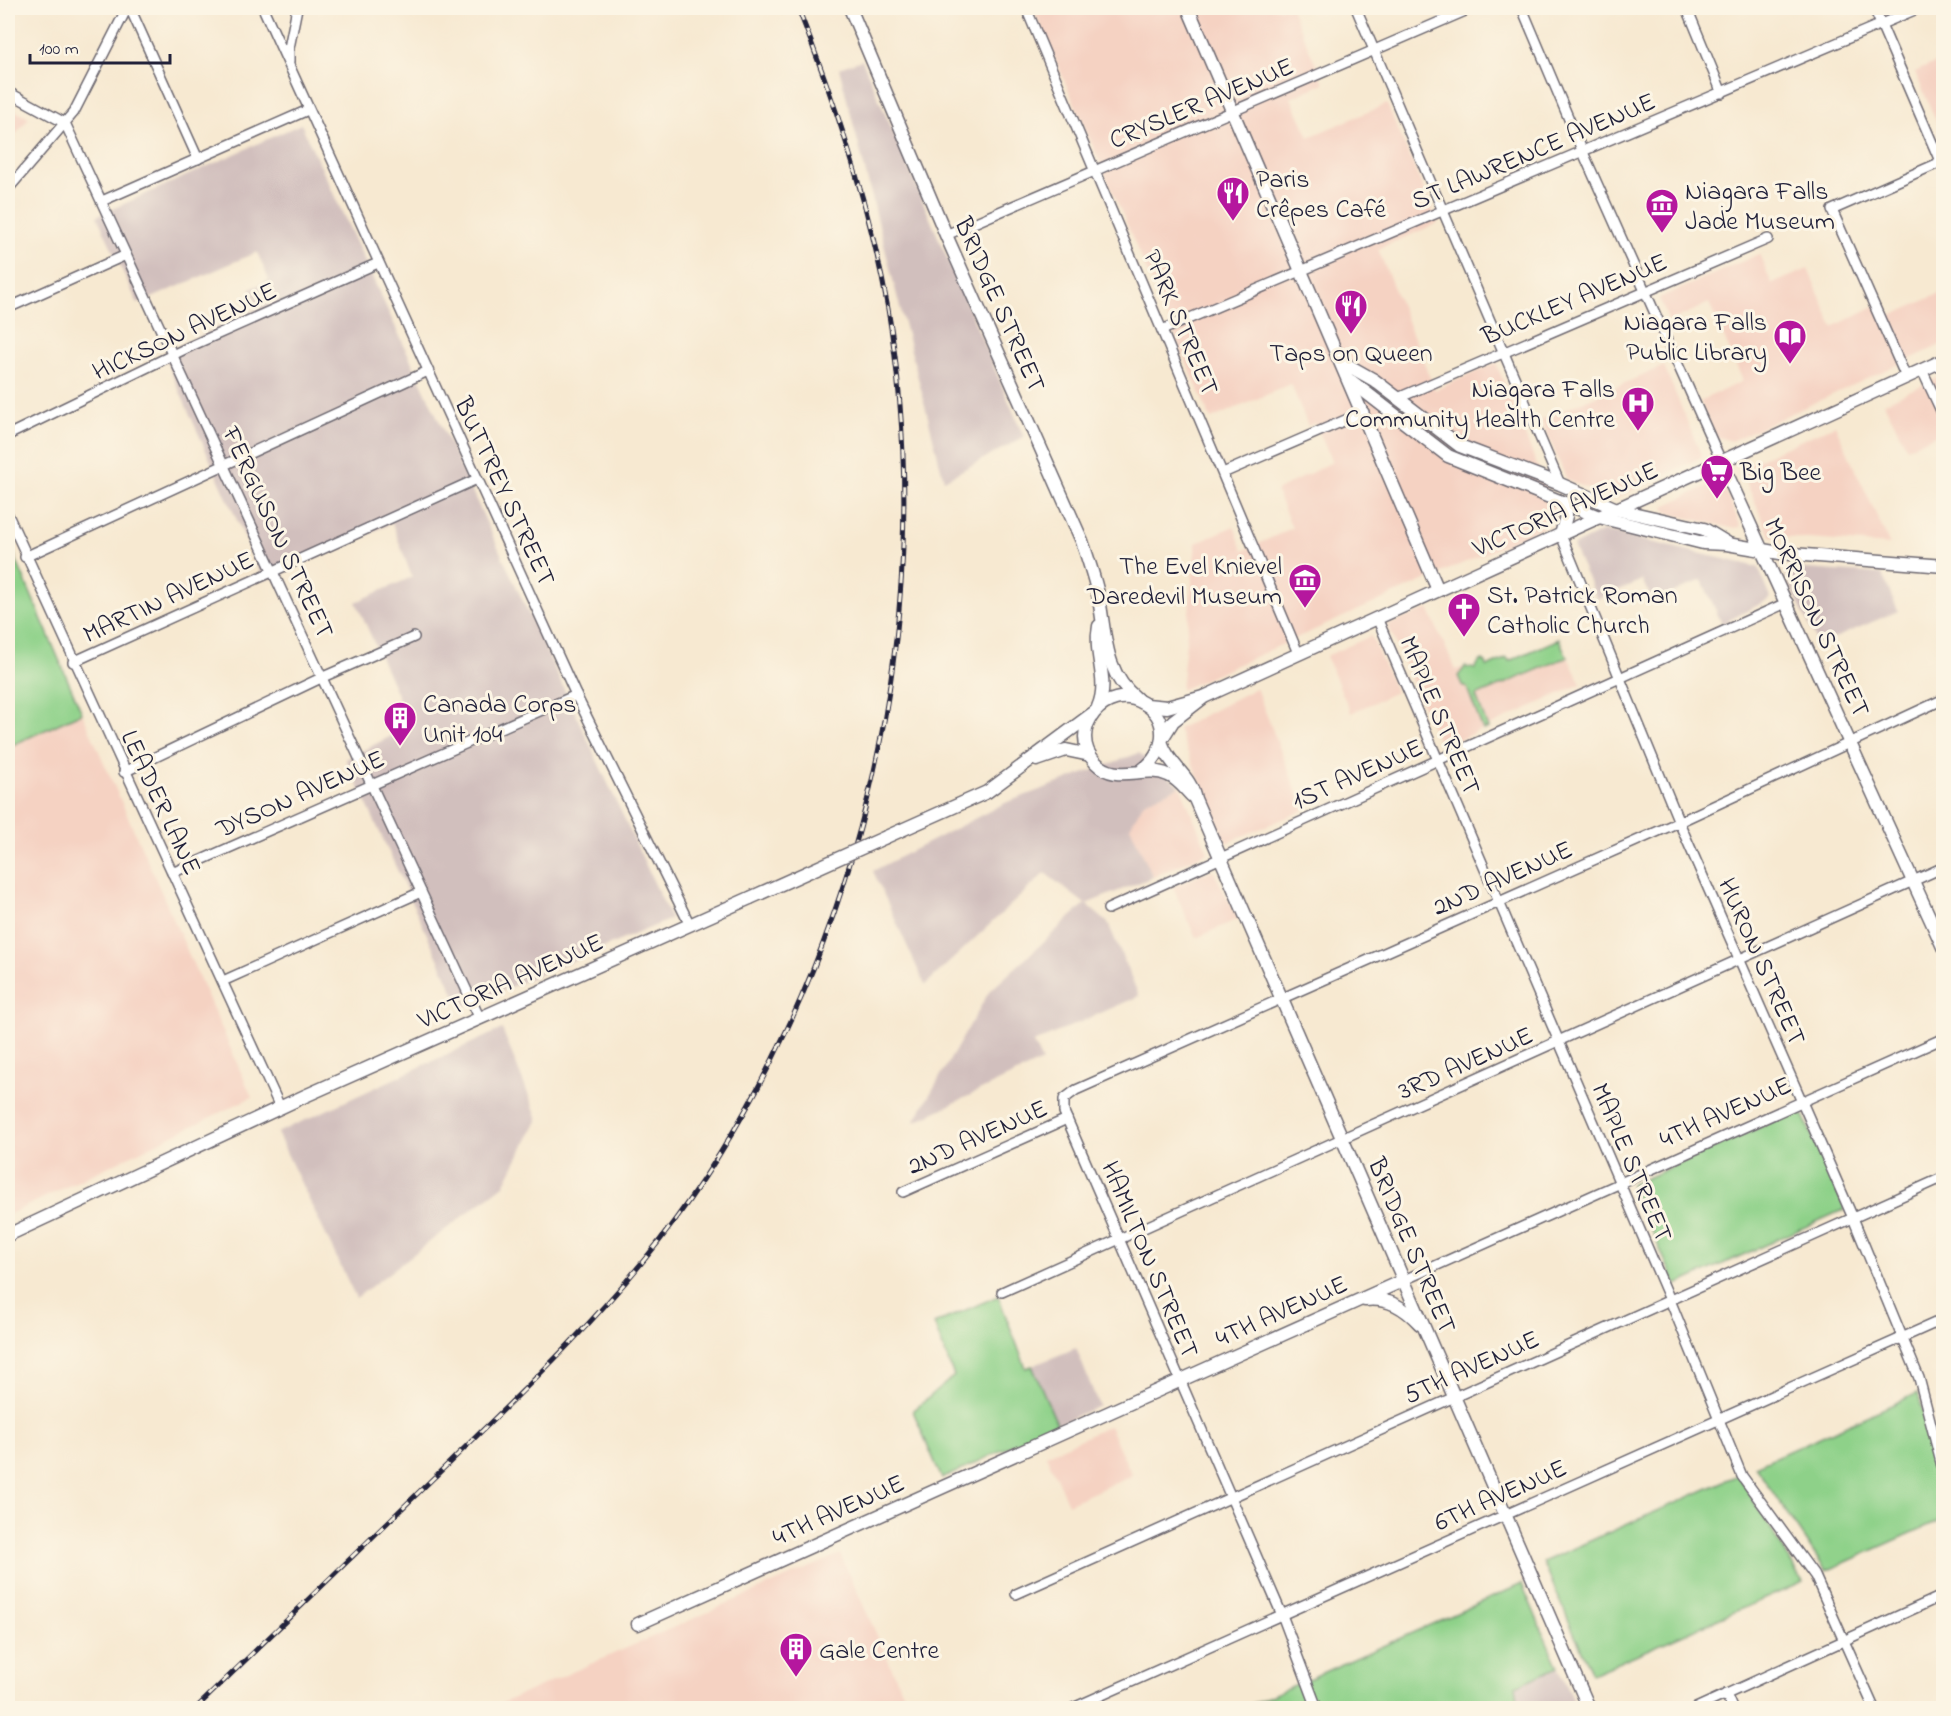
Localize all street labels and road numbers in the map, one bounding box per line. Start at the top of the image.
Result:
street label: CRYSLER AVENUE [1104,49,1300,161]
street label: ST LAWRENCE AVENUE [1406,84,1662,221]
street label: BRIDGE STREET [942,211,1054,399]
street label: PARK STREET [1131,244,1227,402]
street label: BUCKLEY AVENUE [1476,245,1674,357]
street label: HICKSON AVENUE [87,273,284,392]
street label: BUTTREY STREET [442,391,564,593]
street label: FERGUSON STREET [210,420,342,646]
street label: VICTORIA AVENUE [1466,453,1665,569]
street label: MORRISON STREET [1752,512,1878,724]
street label: MARTIN AVENUE [77,542,261,655]
street label: MAPLE STREET [1388,631,1489,802]
street label: LEADER LANE [109,725,209,882]
street label: 1ST AVENUE [1287,730,1430,822]
street label: DYSON AVENUE [210,742,392,850]
street label: 2ND AVENUE [1427,832,1579,928]
street label: HURON STREET [1706,872,1814,1052]
street label: VICTORIA AVENUE [411,925,610,1041]
street label: 3RD AVENUE [1393,1018,1540,1111]
street label: 4TH AVENUE [1654,1068,1798,1160]
street label: MAPLE STREET [1580,1078,1681,1249]
street label: 2ND AVENUE [902,1091,1054,1187]
street label: BRIDGE STREET [1356,1151,1464,1340]
street label: HAMILTON STREET [1090,1156,1207,1365]
street label: 4TH AVENUE [1210,1267,1354,1359]
street label: 5TH AVENUE [1398,1322,1546,1416]
street label: 6TH AVENUE [1429,1451,1574,1543]
street label: 4TH AVENUE [767,1466,911,1558]

